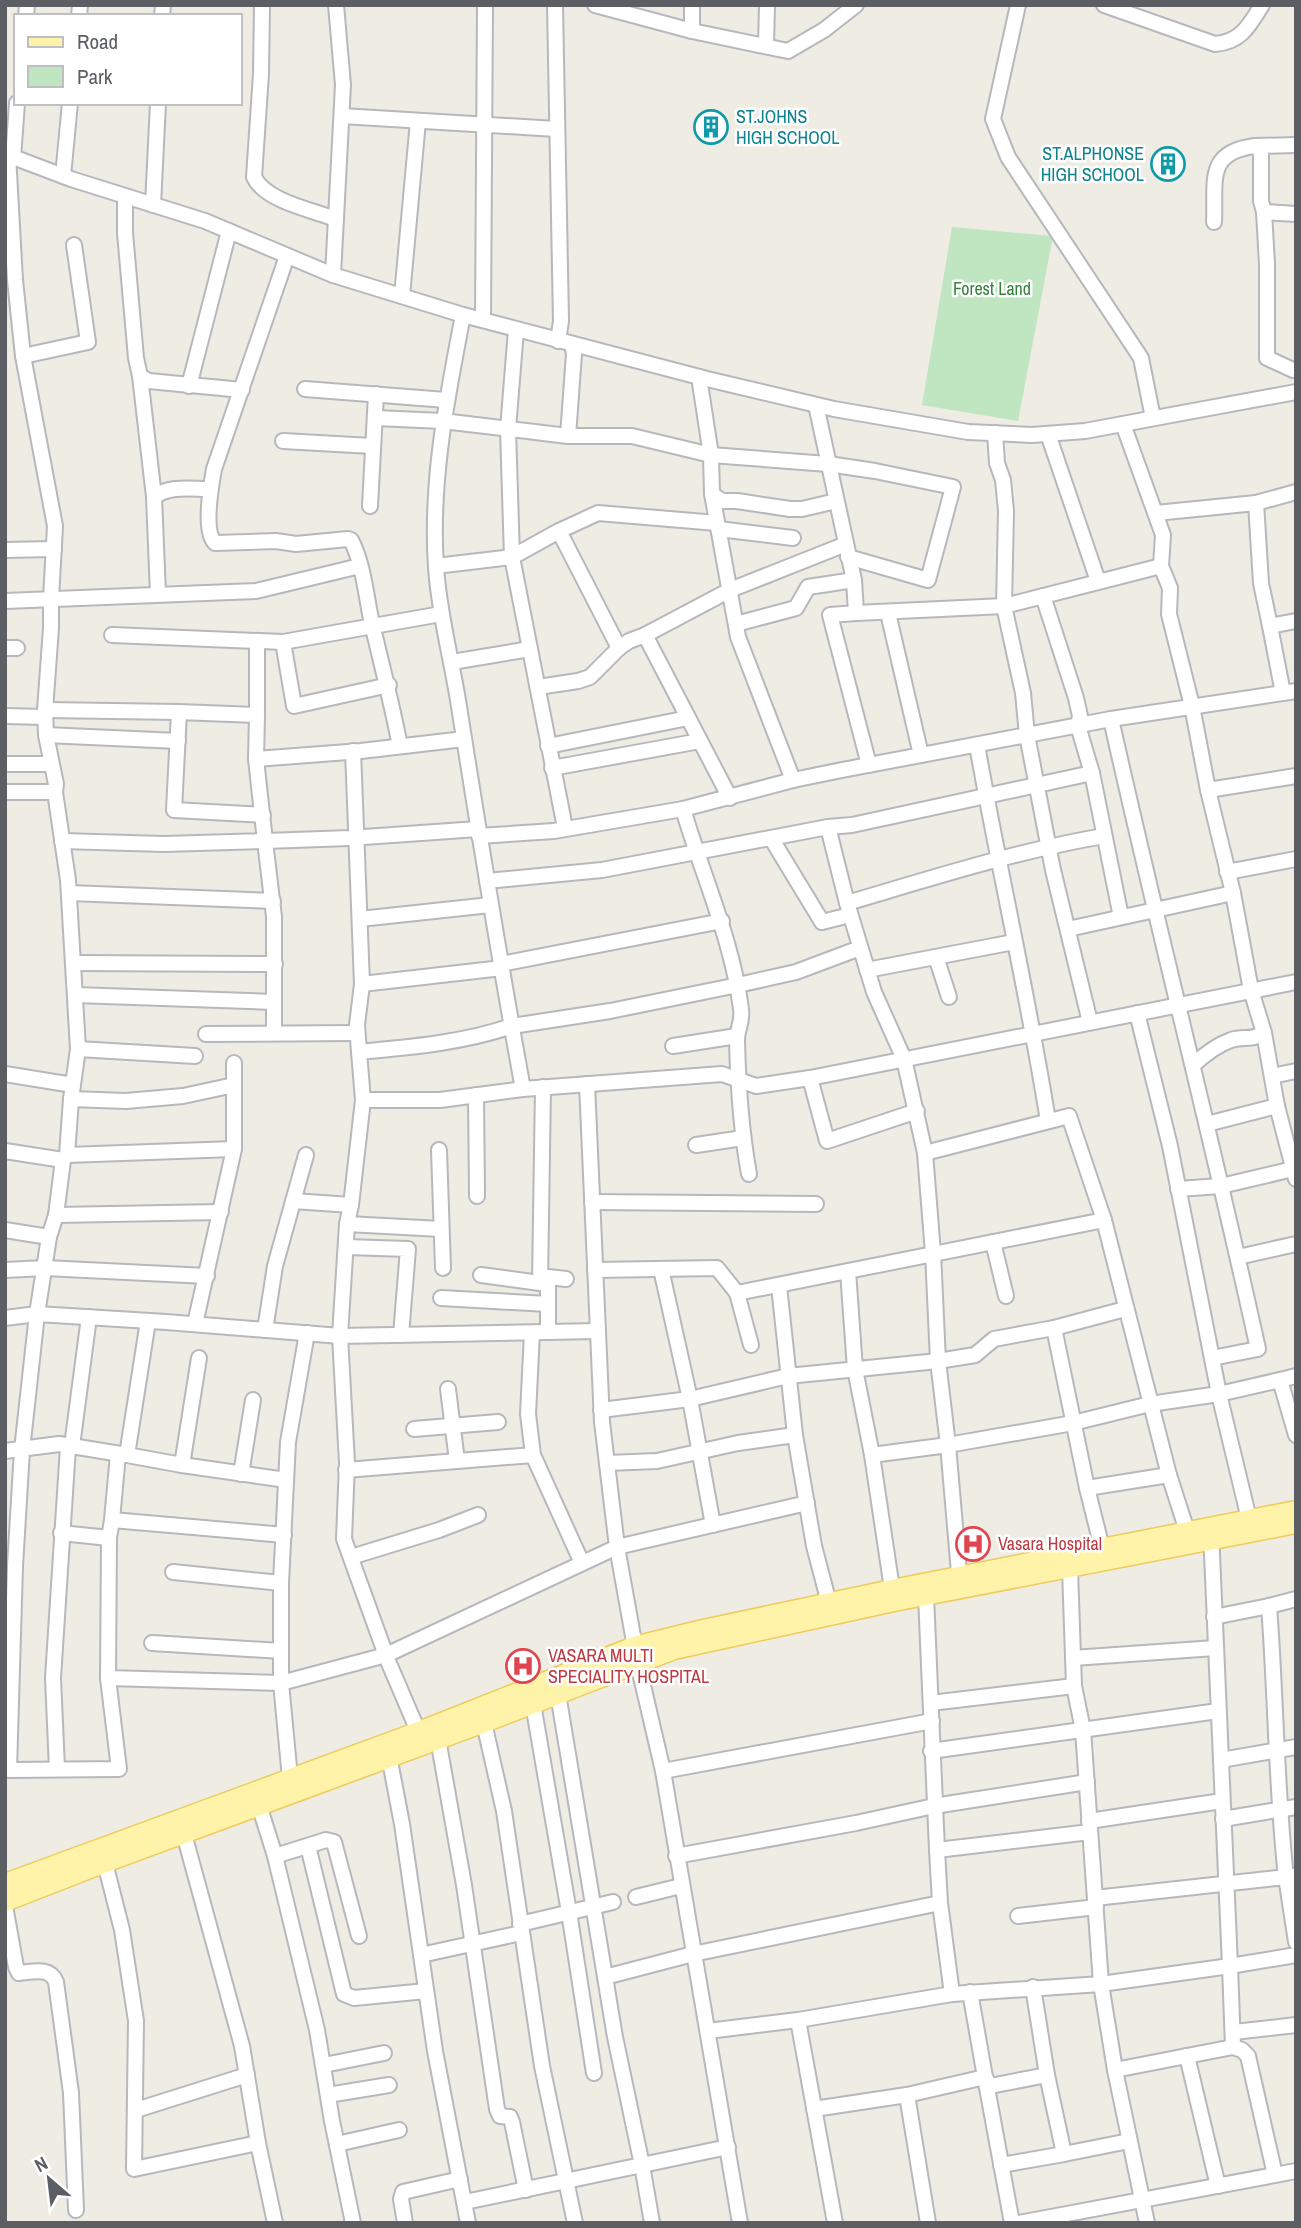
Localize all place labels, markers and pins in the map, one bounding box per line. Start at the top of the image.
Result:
place label: ST.JOHNS HIGH SCHOOL [736,104,839,150]
building icon: ST.JOHNS HIGH SCHOOL [692,108,730,146]
place label: ST.ALPHONSE HIGH SCHOOL [1041,141,1144,187]
building icon: ST.ALPHONSE HIGH SCHOOL [1149,145,1187,183]
hospital icon: Vasara Hospital [954,1525,992,1563]
place label: Vasara Hospital [998,1531,1102,1556]
place label: VASARA MULTI SPECIALITY HOSPITAL [548,1643,709,1689]
hospital icon: VASARA MULTI SPECIALITY HOSPITAL [504,1647,542,1685]

